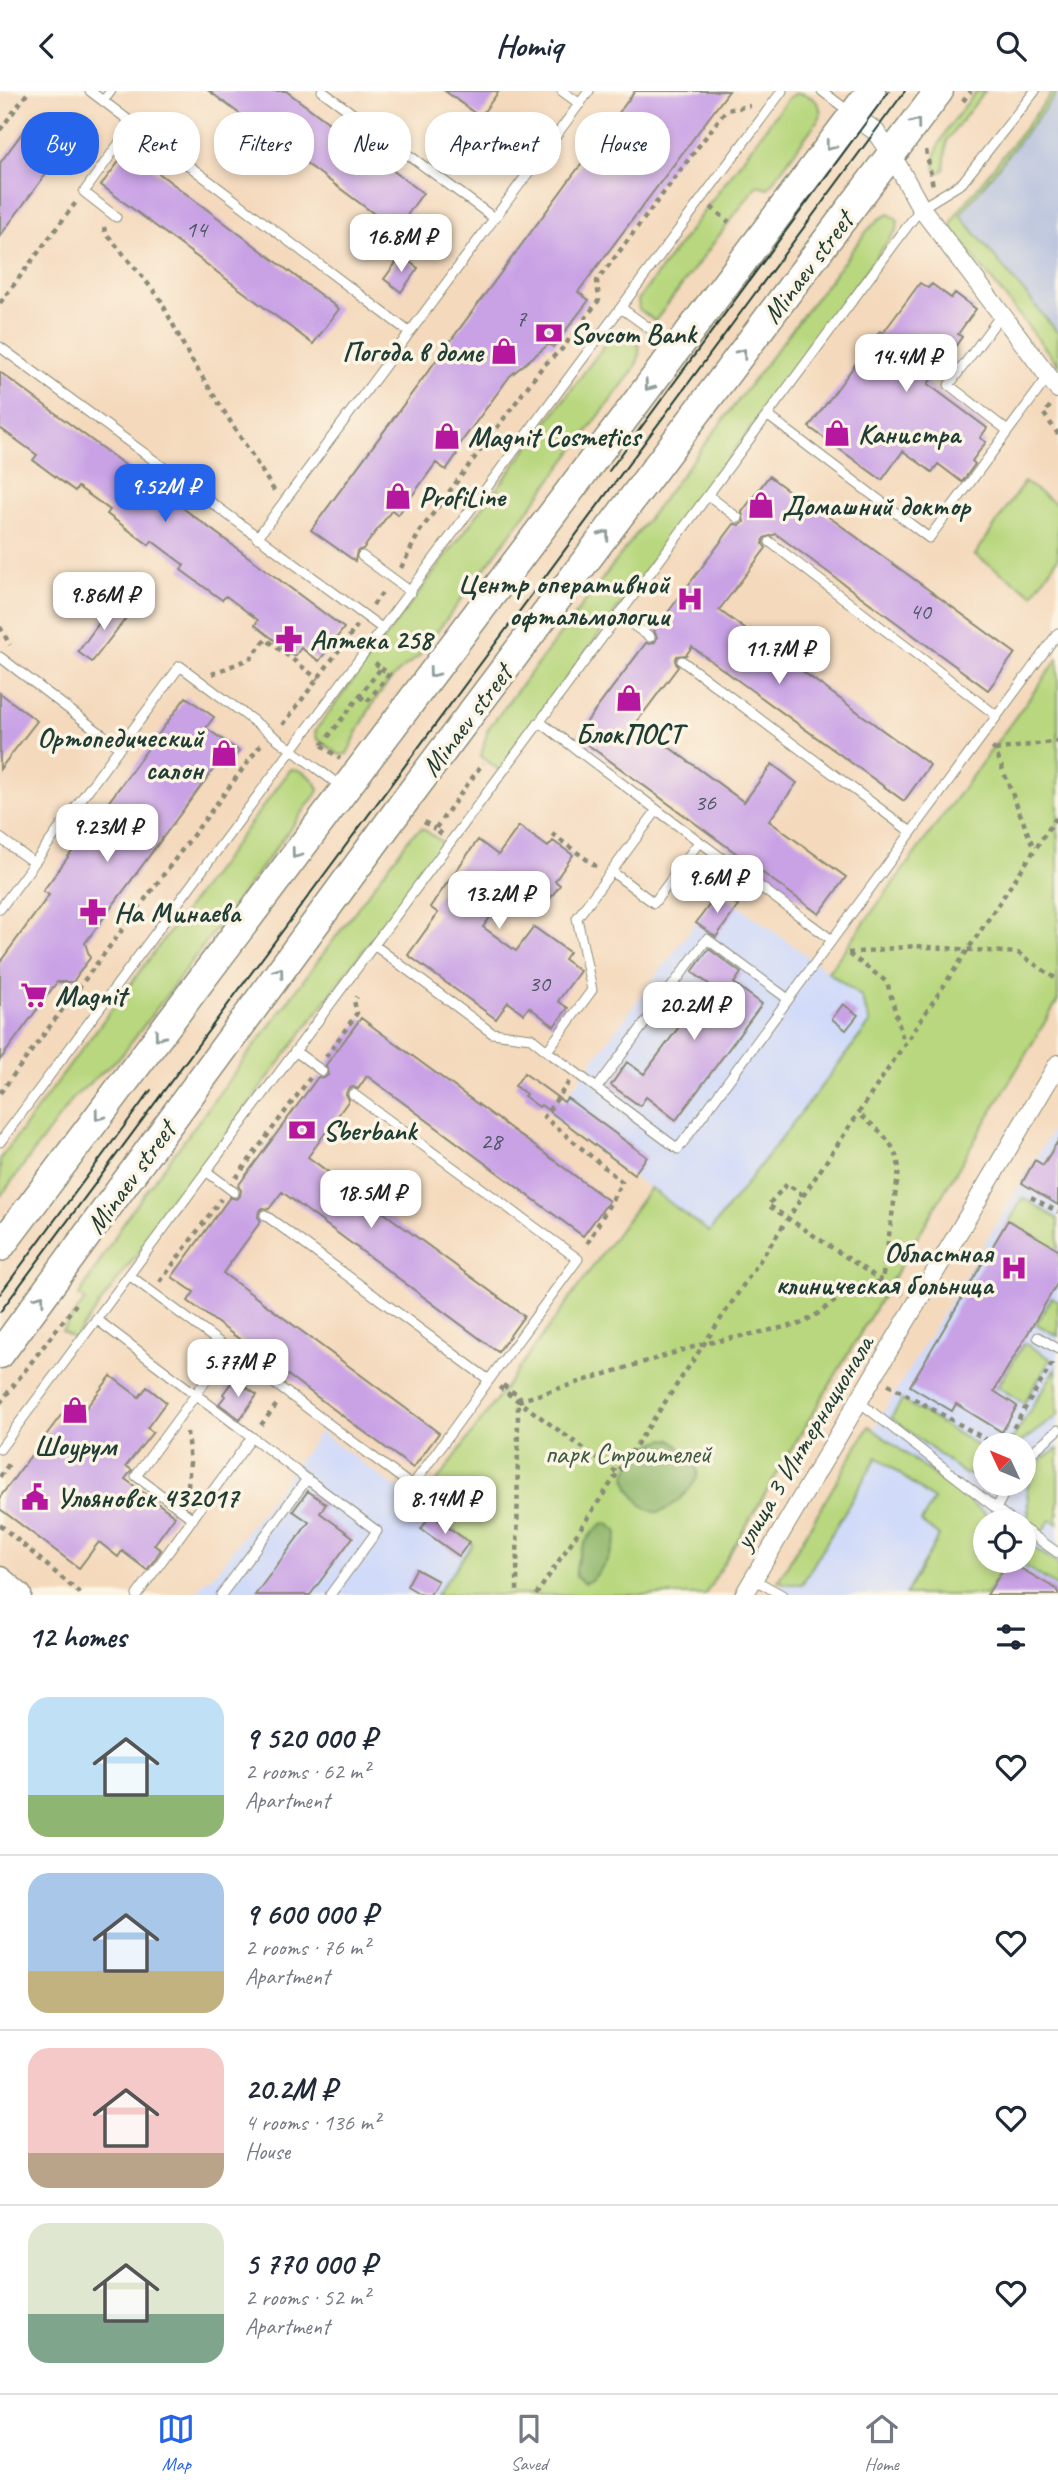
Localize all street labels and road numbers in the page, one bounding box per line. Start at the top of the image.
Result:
street label: Minaev street [754,201,863,330]
street label: Minaev street [413,654,522,783]
street label: Minaev street [78,1111,185,1241]
street label: улица 3 Интернационала [725,1327,882,1557]

